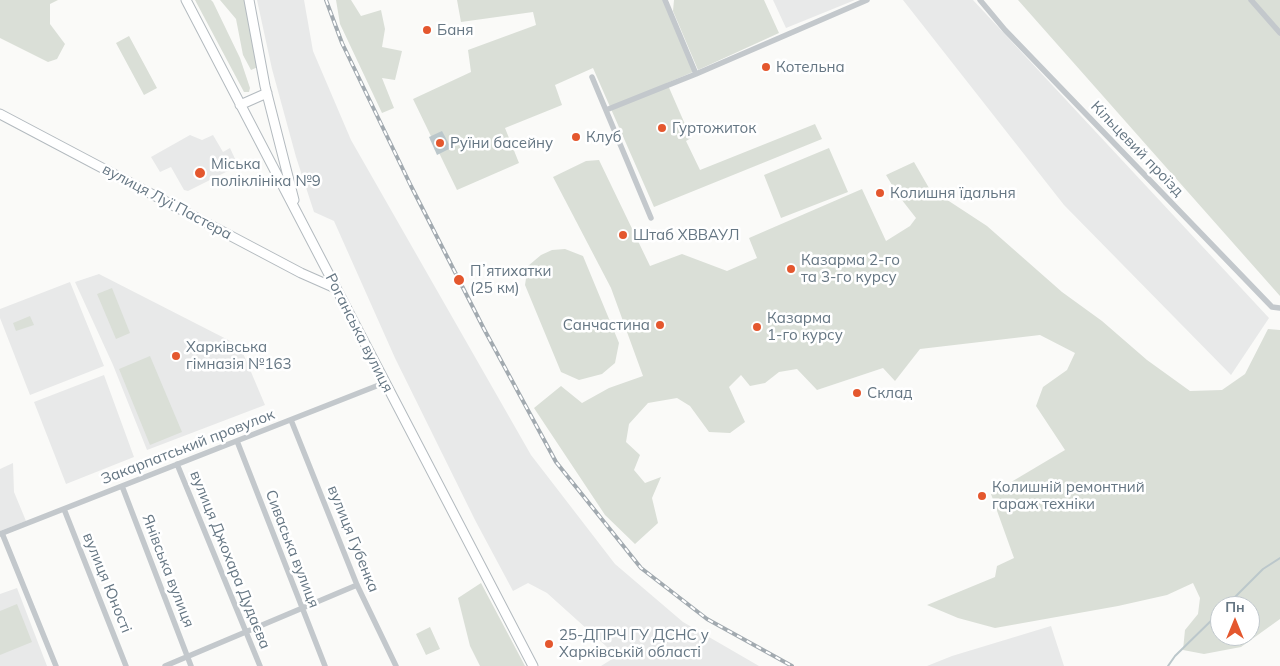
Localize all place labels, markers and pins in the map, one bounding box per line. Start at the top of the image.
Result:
place label: Баня [437,21,474,39]
marker: Баня [421,24,433,36]
place label: Котельна [776,58,845,76]
marker: Котельна [760,61,772,73]
place label: Гуртожиток [672,119,756,137]
marker: Гуртожиток [656,122,668,134]
place label: Клуб [586,128,622,146]
marker: Клуб [570,131,582,143]
place label: Руїни басейну [450,134,553,152]
marker: Руїни басейну [434,137,446,149]
place label: Міська поліклініка №9 [211,155,321,190]
marker: Міська поліклініка №9 [193,166,207,180]
place label: Колишня їдальня [890,184,1016,202]
marker: Колишня їдальня [874,187,886,199]
place label: Штаб ХВВАУЛ [633,226,739,244]
marker: Штаб ХВВАУЛ [617,229,629,241]
place label: Казарма 2-го та 3-го курсу [801,251,900,286]
place label: Пʼятихатки (25 км) [470,262,551,297]
marker: Казарма 2-го та 3-го курсу [785,263,797,275]
marker: Пʼятихатки (25 км) [452,273,466,287]
place label: Казарма 1-го курсу [767,309,843,344]
place label: Санчастина [563,316,650,334]
marker: Санчастина [654,319,666,331]
marker: Казарма 1-го курсу [751,321,763,333]
place label: Харківська гімназія №163 [186,338,291,373]
marker: Харківська гімназія №163 [170,350,182,362]
place label: Склад [867,384,912,402]
marker: Склад [851,387,863,399]
place label: Колишній ремонтний гараж техніки [992,478,1145,513]
marker: Колишній ремонтний гараж техніки [976,490,988,502]
place label: 25-ДПРЧ ГУ ДСНС у Харківській області [559,626,709,661]
marker: 25-ДПРЧ ГУ ДСНС у Харківській області [543,638,555,650]

